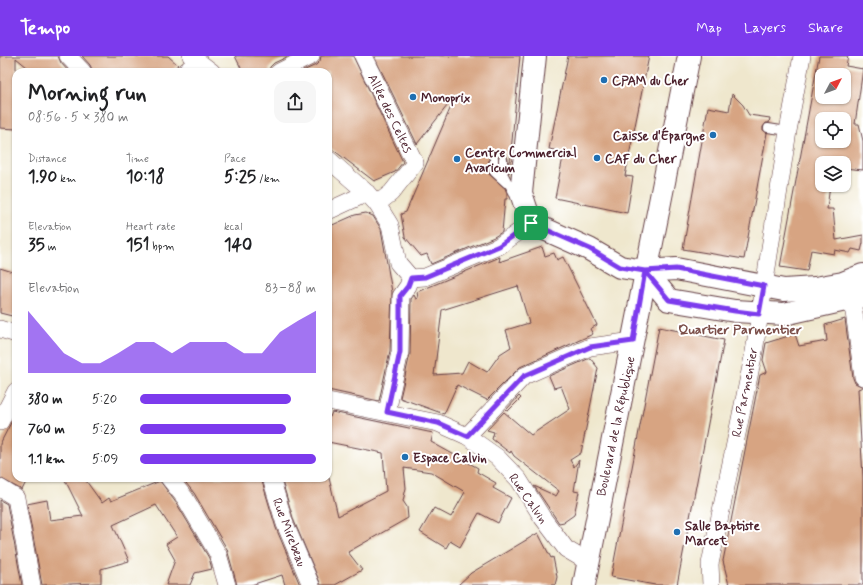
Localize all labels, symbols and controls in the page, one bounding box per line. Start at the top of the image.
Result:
text: Tempo [20,16,70,41]
text: Map [696,19,722,37]
text: Layers [744,19,786,37]
text: Share [808,19,843,37]
north arrow [815,68,851,104]
map controls [815,68,851,192]
street label: Allée des Celtes [363,71,416,156]
place label: CPAM du Cher [612,73,690,90]
marker: CPAM du Cher [599,75,609,85]
text: Morning run [28,80,147,108]
button: share [274,81,316,123]
place label: Monoprix [421,90,470,107]
marker: Monoprix [408,92,418,102]
text: 08:56 · 5 × 380 m [28,109,128,126]
button: locate [815,112,851,148]
place label: Caisse d'Épargne [613,127,705,147]
marker: Caisse d'Épargne [708,130,718,140]
place label: Centre Commercial Avaricum [465,145,577,177]
place label: CAF du Cher [605,151,678,168]
text: Distance [28,152,67,166]
text: Time [126,152,149,166]
text: Pace [224,152,246,166]
marker: CAF du Cher [592,153,602,163]
marker: Centre Commercial Avaricum [452,154,462,164]
button: layers [815,156,851,192]
text: 1.90 [28,166,57,188]
text: 10:18 [126,166,165,188]
text: 5:25 [224,166,256,188]
text: km [57,172,76,186]
text: /km [256,172,280,186]
pin [514,206,548,240]
icon: arrive [520,212,542,234]
text: Elevation [28,220,71,234]
text: Heart rate [126,220,175,234]
text: kcal [224,220,242,234]
text: 35 [28,234,45,256]
text: 151 [126,234,149,256]
text: 140 [224,234,252,256]
text: m [45,240,56,254]
text: bpm [149,240,174,254]
text: Elevation [28,280,79,297]
text: 83–88 m [265,280,316,297]
district label: Quartier Parmentier [678,321,802,339]
street label: Rue Parmentier [728,345,763,439]
street label: Boulevard de la République [593,355,640,498]
text: 380 m [28,391,63,408]
text: 5:20 [92,391,117,408]
text: 760 m [28,421,65,438]
text: 5:23 [92,421,115,438]
place label: Espace Calvin [413,450,487,467]
text: 1.1 km [28,451,65,468]
text: 5:09 [92,451,118,468]
marker: Espace Calvin [400,452,410,462]
street label: Rue Calvin [504,470,551,527]
street label: Rue Mirebeau [268,496,310,570]
place label: Salle Baptiste Marcet [685,518,761,550]
marker: Salle Baptiste Marcet [672,527,682,537]

